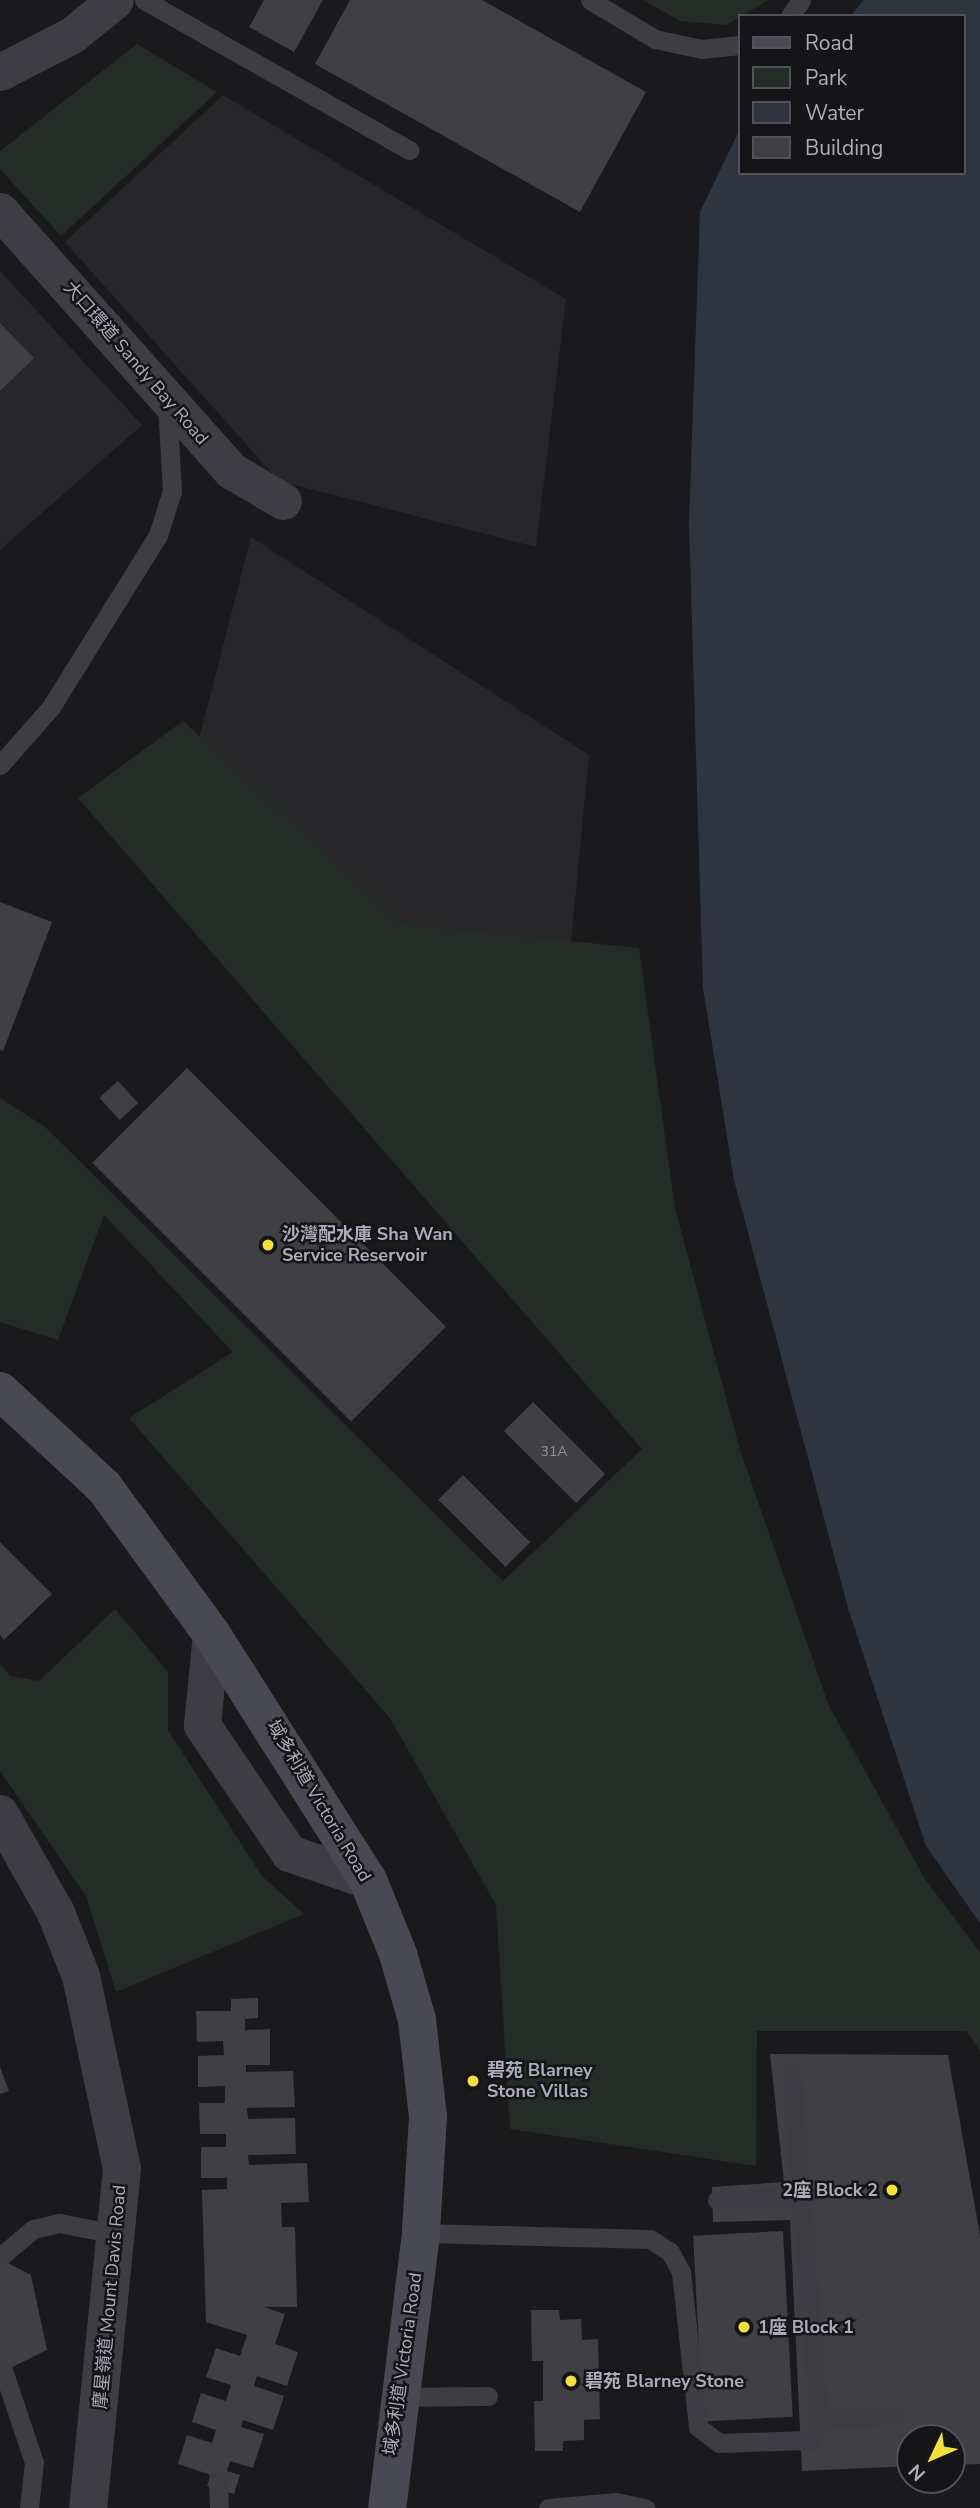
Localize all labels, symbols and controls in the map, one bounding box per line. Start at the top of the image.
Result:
legend [738,14,966,175]
text: Road [805,29,854,57]
text: Park [805,64,847,92]
text: Water [805,99,864,127]
text: Building [805,134,883,162]
street label: 大口環道 Sandy Bay Road [59,277,213,449]
place label: 沙灣配水庫 Sha Wan Service Reservoir [282,1224,453,1266]
marker: 沙灣配水庫 Sha Wan Service Reservoir [260,1237,276,1253]
house number: 31A [540,1444,568,1460]
street label: 域多利道 Victoria Road [262,1716,376,1886]
place label: 碧苑 Blarney Stone Villas [487,2060,592,2102]
marker: 碧苑 Blarney Stone Villas [465,2073,481,2089]
place label: 2座 Block 2 [782,2179,878,2201]
marker: 2座 Block 2 [884,2182,900,2198]
street label: 摩星嶺道 Mount Davis Road [89,2184,131,2410]
street label: 域多利道 Victoria Road [379,2271,427,2457]
place label: 1座 Block 1 [758,2316,854,2338]
marker: 1座 Block 1 [736,2319,752,2335]
place label: 碧苑 Blarney Stone [585,2370,744,2392]
marker: 碧苑 Blarney Stone [563,2373,579,2389]
north arrow [896,2424,966,2494]
text: N [903,2458,932,2486]

